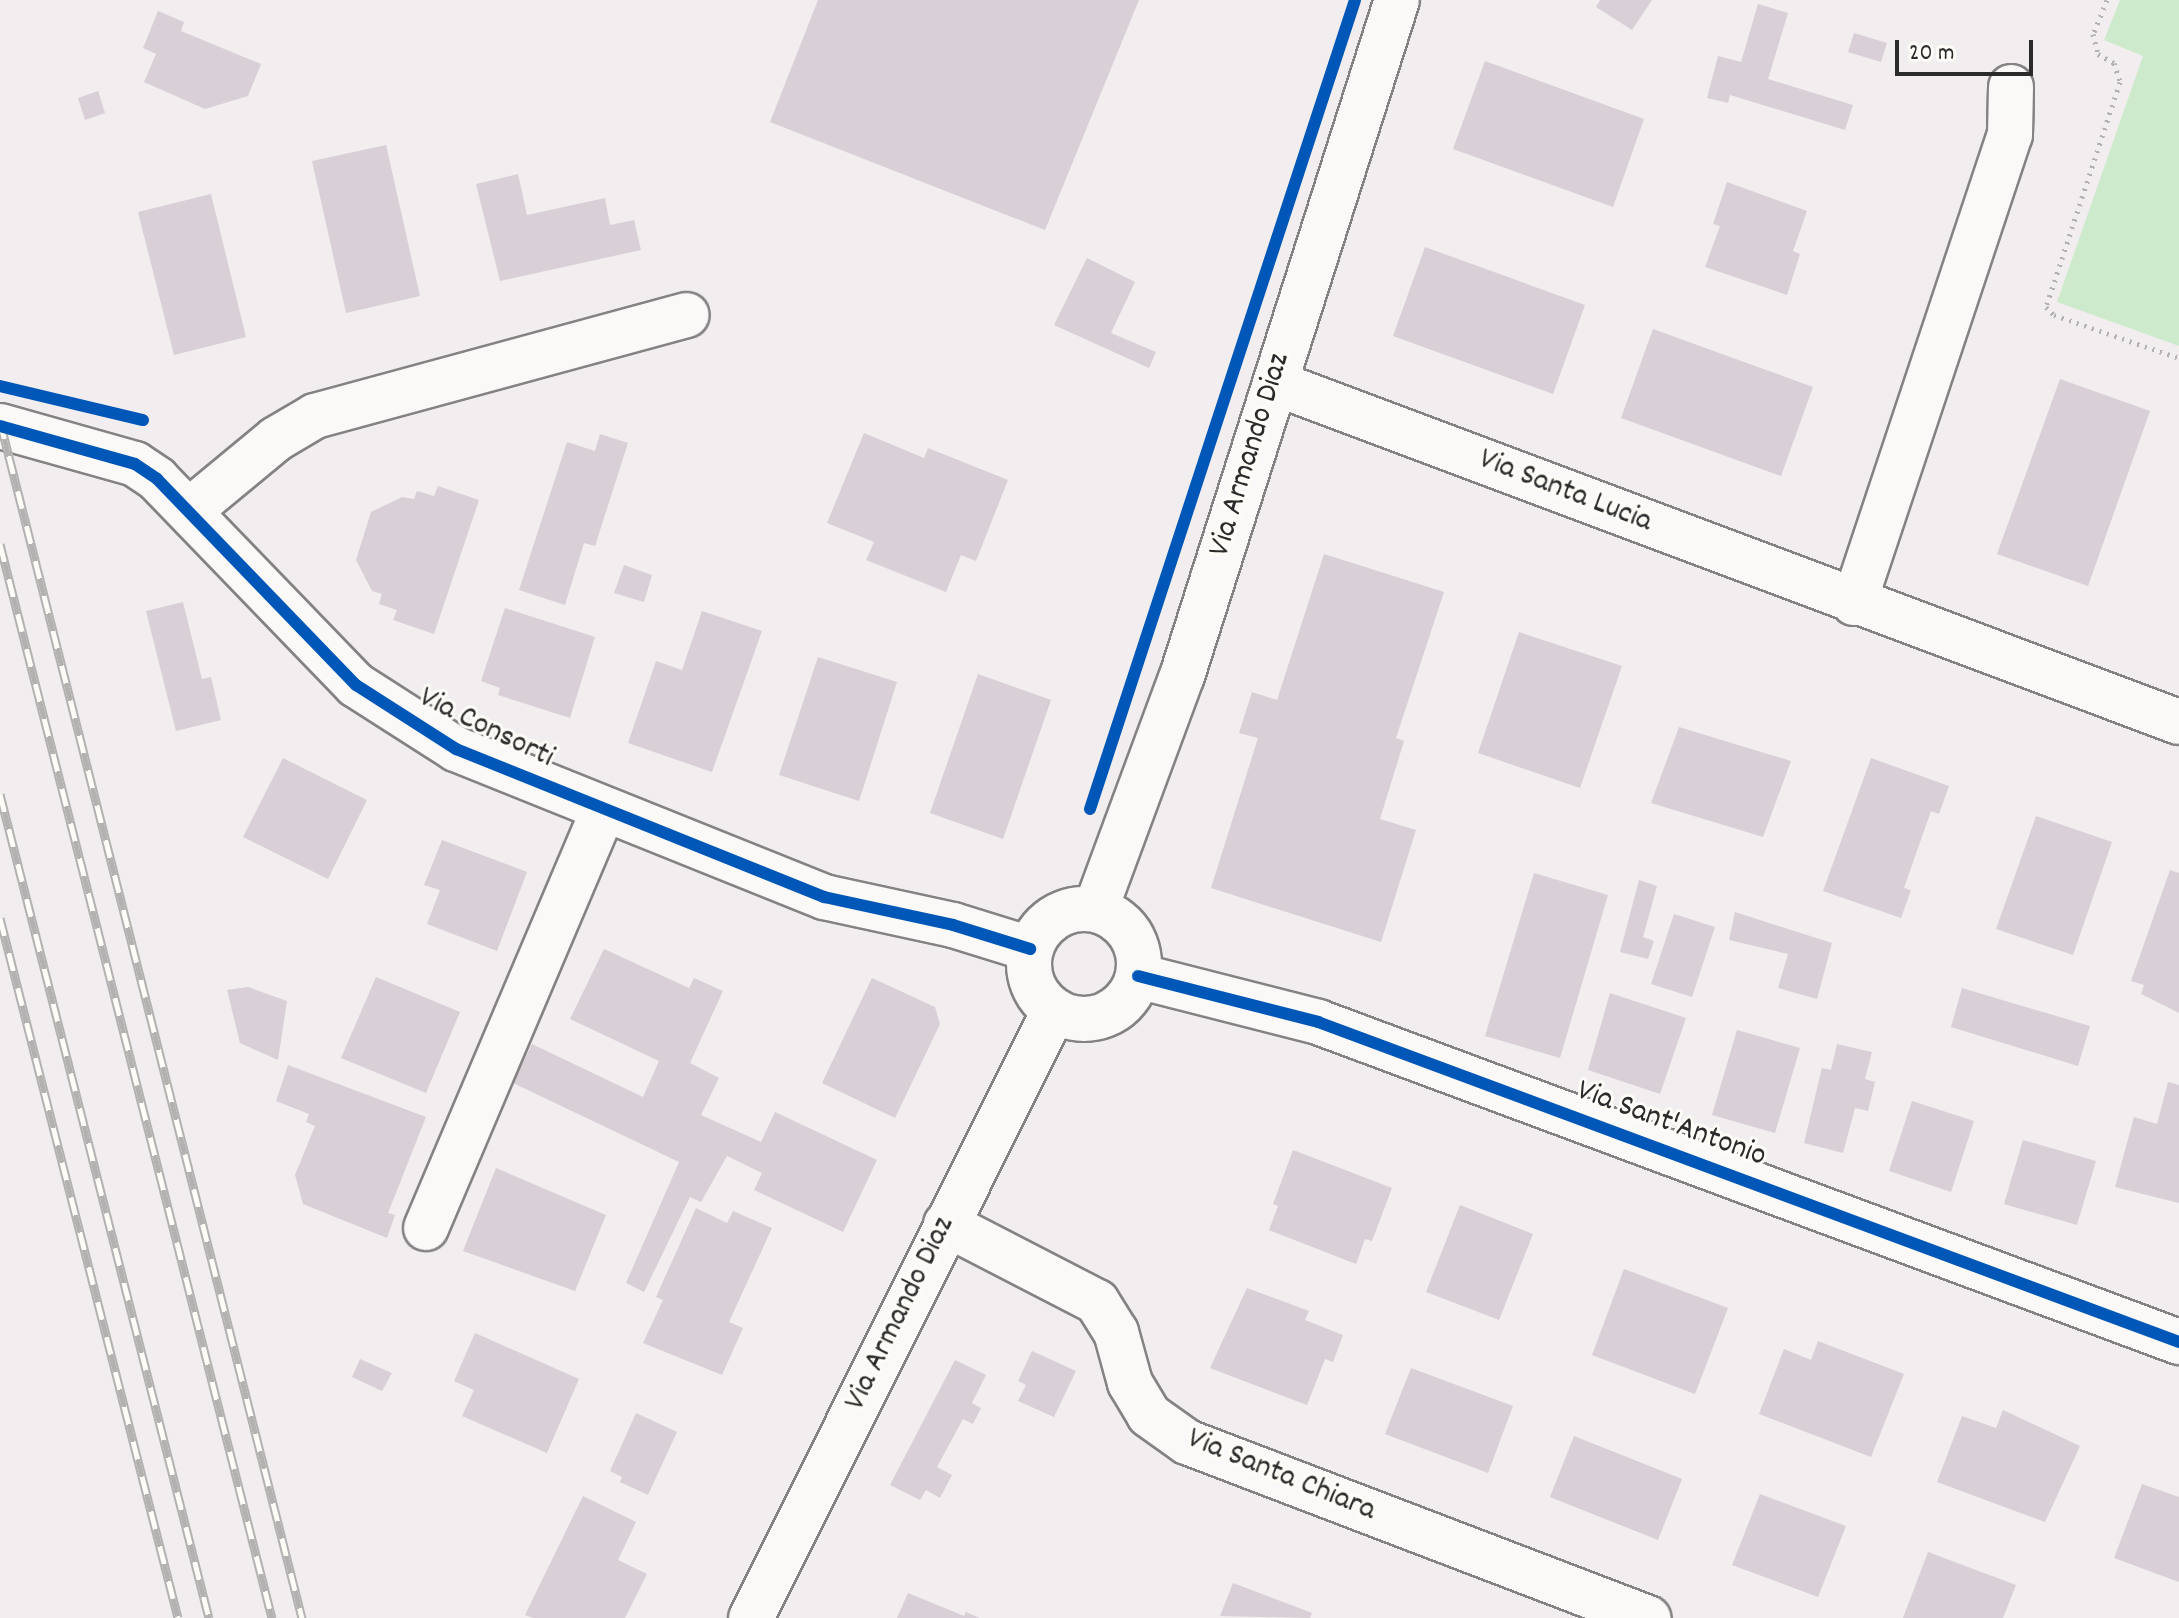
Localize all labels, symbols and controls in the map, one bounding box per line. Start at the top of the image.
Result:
scale bar [1899,24,2037,74]
text: 20 m [1909,37,1955,71]
street label: Via Armando Diaz [1202,349,1300,561]
street label: Via Santa Lucia [1473,441,1657,543]
street label: Via Consorti [412,680,560,778]
street label: Via Sant'Antonio [1571,1073,1771,1177]
street label: Via Armando Diaz [838,1211,964,1417]
street label: Via Santa Chiara [1181,1421,1381,1531]

